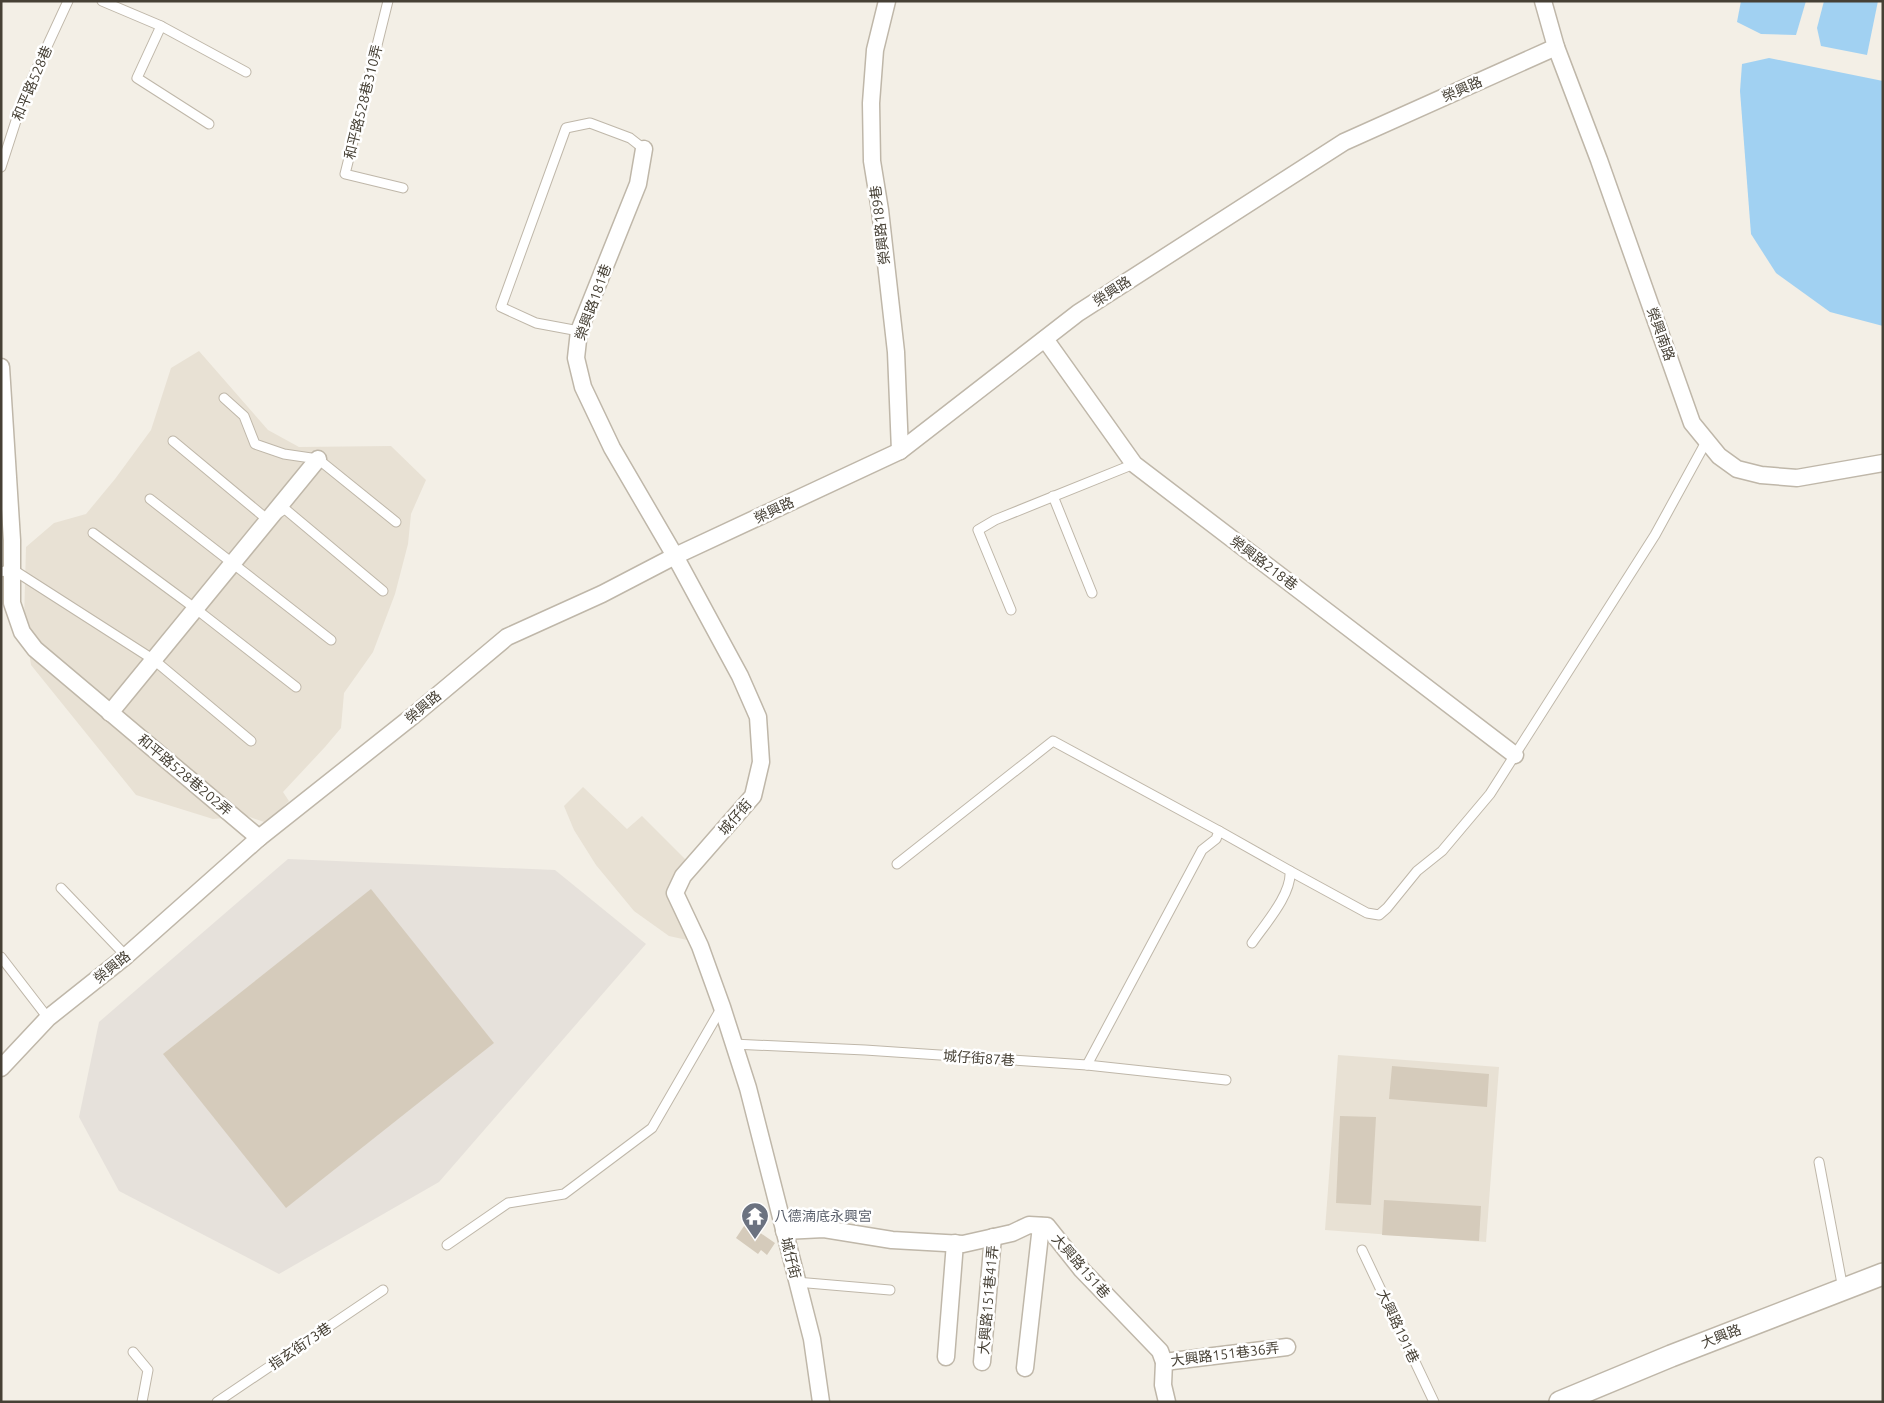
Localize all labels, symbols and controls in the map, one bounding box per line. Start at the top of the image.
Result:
street label: 和平路528巷 [9,43,55,123]
street label: 和平路528巷310弄 [341,43,385,161]
street label: 榮興路 [1440,73,1484,105]
street label: 榮興路189巷 [867,184,893,266]
street label: 榮興路181巷 [572,262,614,342]
street label: 榮興路 [1090,273,1134,309]
street label: 榮興南路 [1644,305,1678,363]
street label: 榮興路 [752,494,796,526]
street label: 榮興路218巷 [1227,533,1301,593]
street label: 榮興路 [402,687,444,727]
street label: 和平路528巷202弄 [135,731,235,819]
street label: 城仔街 [715,796,755,838]
street label: 榮興路 [91,948,133,986]
street label: 城仔街87巷 [943,1048,1015,1068]
temple icon: 八德湳底永興宮 [740,1201,770,1240]
place label: 八德湳底永興宮 [774,1208,872,1224]
street label: 大興路151巷 [1049,1231,1113,1301]
street label: 城仔街 [778,1236,804,1280]
street label: 大興路151巷41弄 [975,1245,1001,1355]
street label: 大興路191巷 [1374,1287,1422,1365]
street label: 指玄街73巷 [266,1319,334,1373]
street label: 大興路 [1699,1321,1743,1351]
street label: 大興路151巷36弄 [1170,1339,1280,1369]

